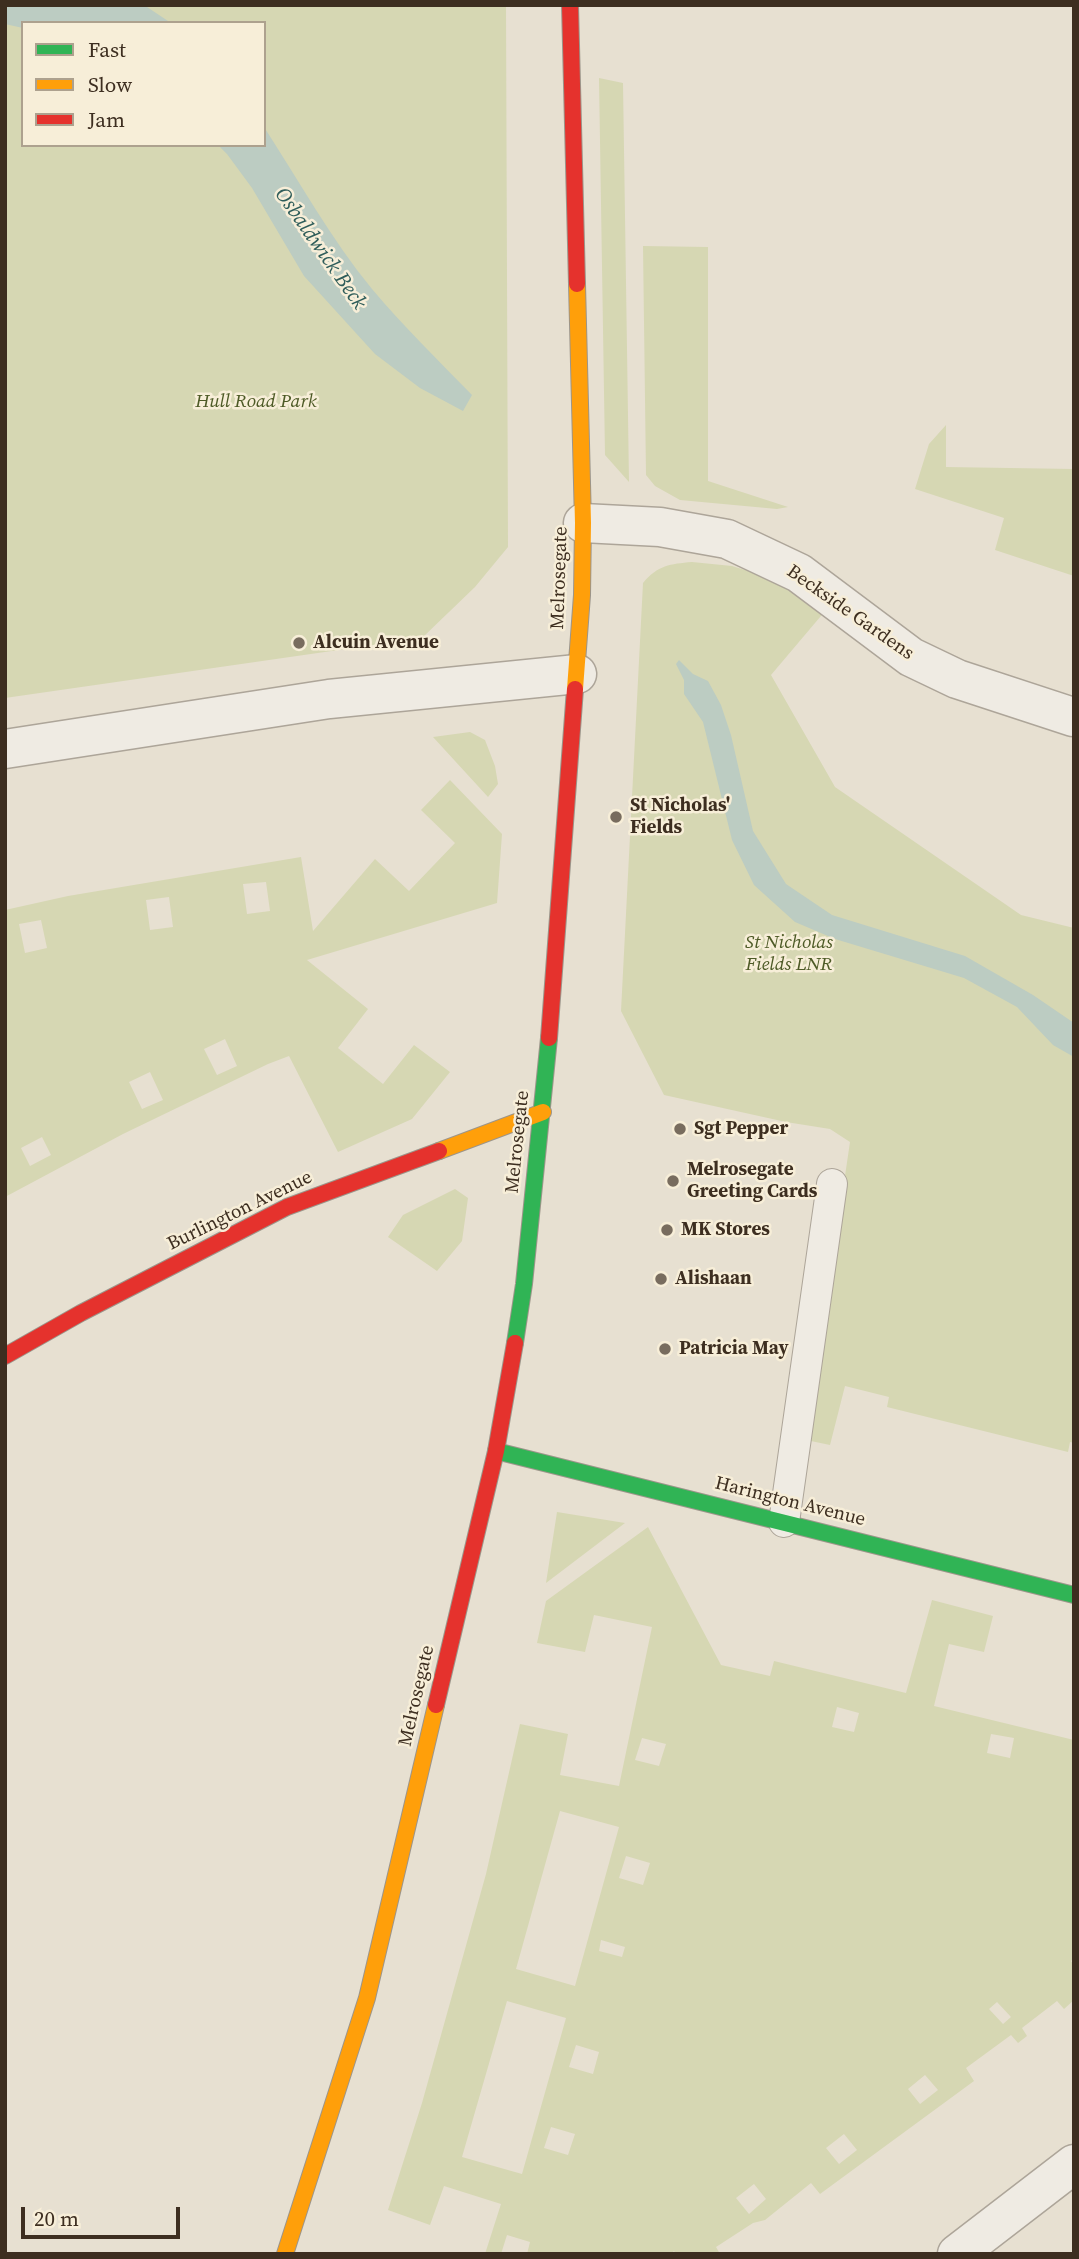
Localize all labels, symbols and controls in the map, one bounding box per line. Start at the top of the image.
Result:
legend [21,21,266,147]
text: Fast [88,35,126,64]
text: Slow [88,70,132,99]
text: Jam [88,105,125,134]
water label: Osbaldwick Beck [269,183,371,315]
park label: Hull Road Park [195,391,317,413]
street label: Melrosegate [547,526,573,630]
street label: Beckside Gardens [782,561,918,665]
place label: Alcuin Avenue [313,632,439,654]
marker: Alcuin Avenue [291,635,307,651]
place label: St Nicholas' Fields [630,795,730,839]
marker: St Nicholas' Fields [608,809,624,825]
park label: St Nicholas Fields LNR [745,932,833,976]
street label: Melrosegate [501,1090,535,1194]
place label: Sgt Pepper [694,1118,788,1140]
marker: Sgt Pepper [672,1121,688,1137]
place label: Melrosegate Greeting Cards [687,1159,817,1203]
street label: Burlington Avenue [164,1166,316,1256]
marker: Melrosegate Greeting Cards [665,1173,681,1189]
place label: MK Stores [681,1219,770,1241]
marker: MK Stores [659,1222,675,1238]
place label: Alishaan [675,1268,752,1290]
marker: Alishaan [653,1271,669,1287]
place label: Patricia May [679,1338,789,1360]
marker: Patricia May [657,1341,673,1357]
street label: Harington Avenue [712,1472,868,1532]
street label: Melrosegate [394,1643,440,1749]
scale bar [24,2192,184,2236]
text: 20 m [34,2204,79,2233]

